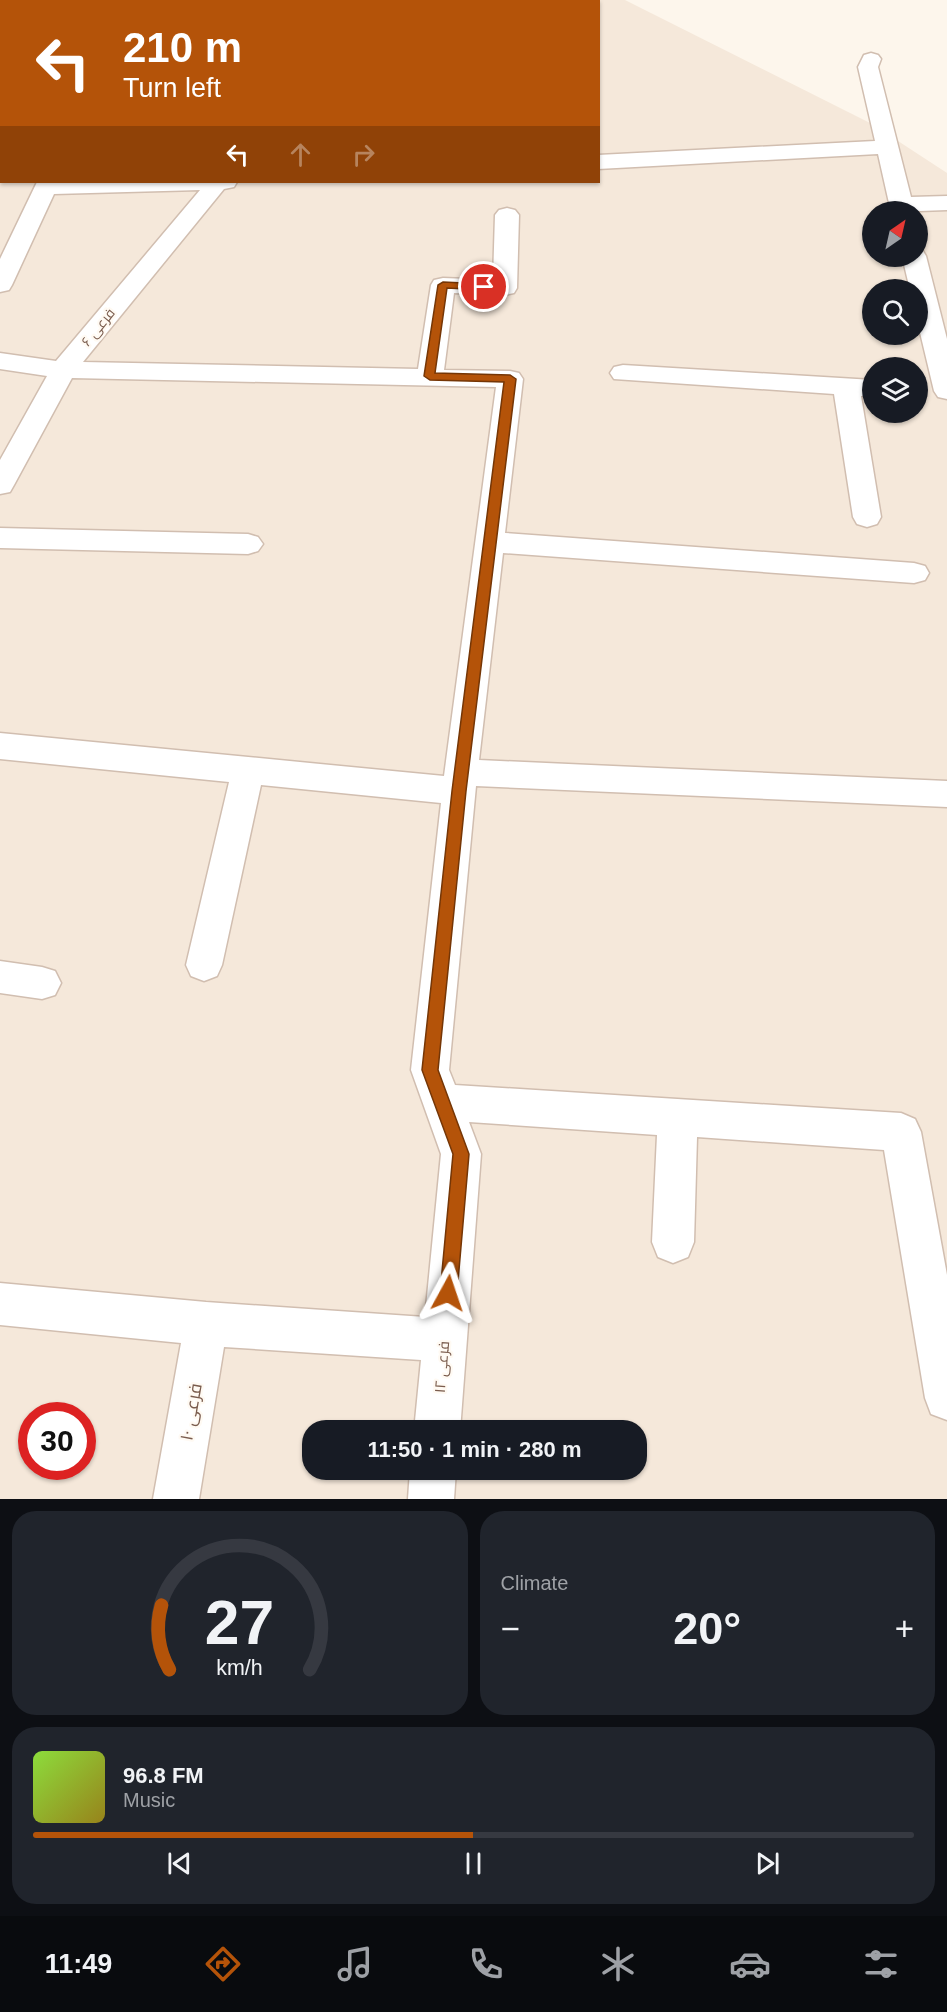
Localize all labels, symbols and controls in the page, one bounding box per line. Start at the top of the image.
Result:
icon: left [24,24,102,102]
text: 210 m [123,24,242,71]
text: Turn left [123,73,221,103]
icon: left [221,138,254,171]
icon: ahead [284,138,317,171]
icon: right [347,138,380,171]
north arrow [862,201,928,267]
map controls [862,201,928,423]
pin [458,261,509,312]
icon: arrive [467,270,500,303]
button: search [862,279,928,345]
street label: فرعی ۶ [78,305,118,349]
button: layers [862,357,928,423]
position arrow [416,1261,480,1325]
street label: فرعی ۱۲ [431,1340,454,1394]
street label: فرعی ۱۰ [176,1382,207,1442]
speed limit sign: 30 [18,1402,96,1480]
text: 11:50 · 1 min · 280 m [368,1437,582,1462]
text: Climate [501,1572,568,1594]
text: 27 [205,1588,274,1657]
text: 20° [673,1603,741,1654]
text: − [501,1610,520,1647]
text: + [895,1610,914,1647]
text: km/h [217,1656,263,1680]
text: 96.8 FM [123,1763,204,1788]
text: Music [123,1789,175,1811]
icon: previous [163,1847,196,1880]
icon: pause [457,1847,490,1880]
icon: next [751,1847,784,1880]
icon: directions [202,1943,244,1985]
icon: music [334,1943,376,1985]
icon: phone [465,1943,507,1985]
icon: climate [597,1943,639,1985]
icon: car [729,1943,771,1985]
icon: filters [860,1943,902,1985]
text: 11:49 [45,1949,112,1979]

